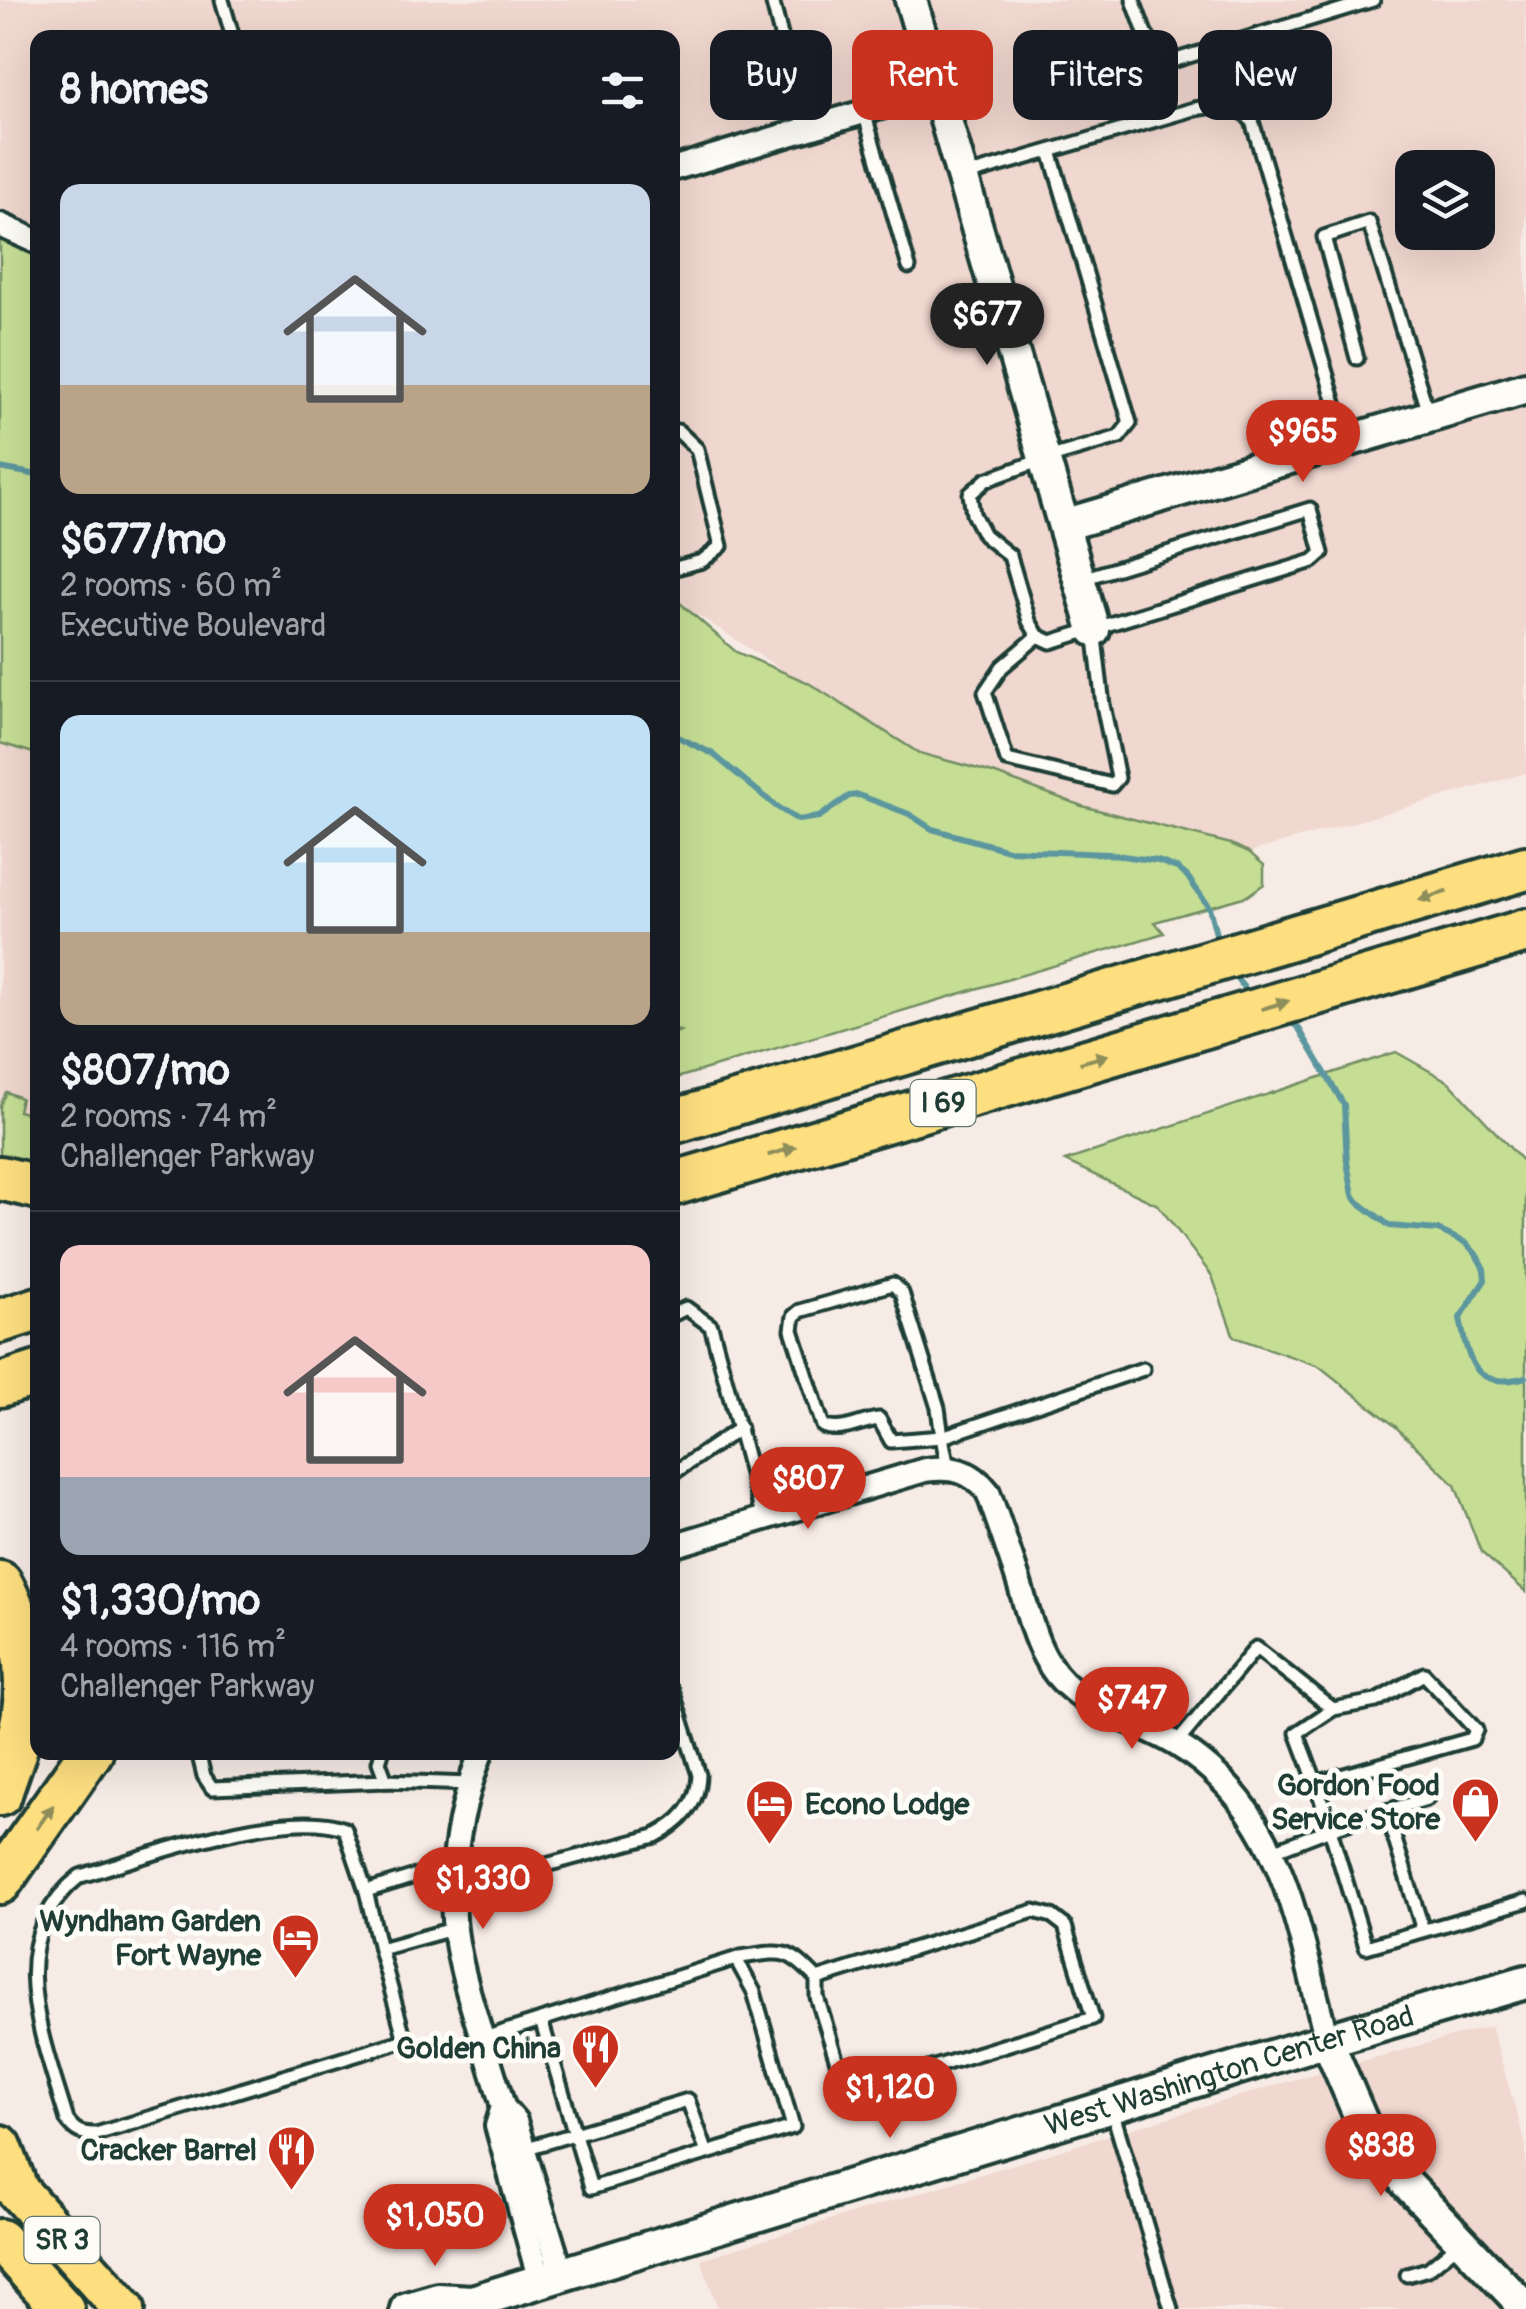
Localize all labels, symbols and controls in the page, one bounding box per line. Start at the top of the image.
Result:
chip: Buy [710,30,832,120]
chip: Rent [852,30,993,120]
chip: Filters [1013,30,1178,120]
chip: New [1198,30,1332,120]
icon: filters [595,63,650,118]
text: 8 homes [60,64,208,116]
map controls [1395,150,1495,250]
button: layers [1395,150,1495,250]
icon: home [265,249,445,429]
pin: $677 [928,283,1046,368]
text: $677 [952,295,1022,335]
pin: $965 [1244,400,1362,485]
text: $965 [1268,412,1338,452]
text: $677/mo [60,514,226,566]
text: 2 rooms · 60 m² [60,566,282,606]
text: Executive Boulevard [60,606,326,646]
icon: home [265,780,445,960]
one-way arrow [1417,888,1448,904]
one-way arrow [1260,997,1291,1012]
text: $807/mo [60,1045,230,1097]
one-way arrow [1079,1051,1110,1066]
road number: I 69 [910,1080,976,1126]
text: 2 rooms · 74 m² [60,1097,277,1137]
text: Challenger Parkway [60,1137,315,1177]
one-way arrow [768,1143,798,1158]
icon: home [265,1310,445,1490]
pin: $807 [749,1447,867,1532]
text: $807 [772,1459,844,1499]
text: $1,330/mo [60,1575,260,1627]
text: 4 rooms · 116 m² [60,1627,286,1667]
text: Challenger Parkway [60,1667,315,1707]
pin: $747 [1073,1667,1191,1752]
text: $747 [1097,1679,1167,1719]
place label: Gordon Food Service Store [1271,1767,1441,1838]
shop icon: Gordon Food Service Store [1449,1776,1501,1844]
hotel icon: Econo Lodge [744,1778,796,1846]
place label: Econo Lodge [805,1786,970,1823]
one-way arrow [35,1804,55,1831]
pin: $1,330 [402,1847,564,1932]
text: $1,330 [435,1859,531,1899]
place label: Wyndham Garden Fort Wayne [40,1903,262,1974]
hotel icon: Wyndham Garden Fort Wayne [270,1912,322,1980]
street label: West Washington Center Road [1040,1997,1418,2144]
restaurant icon: Golden China [570,2022,622,2090]
place label: Golden China [396,2030,561,2067]
pin: $1,120 [809,2056,971,2141]
text: $1,120 [845,2068,935,2108]
pin: $838 [1322,2114,1440,2199]
restaurant icon: Cracker Barrel [266,2124,318,2192]
text: $838 [1347,2126,1415,2166]
place label: Cracker Barrel [80,2132,257,2169]
pin: $1,050 [354,2184,516,2269]
text: $1,050 [385,2196,485,2236]
road number: SR 3 [24,2217,100,2263]

